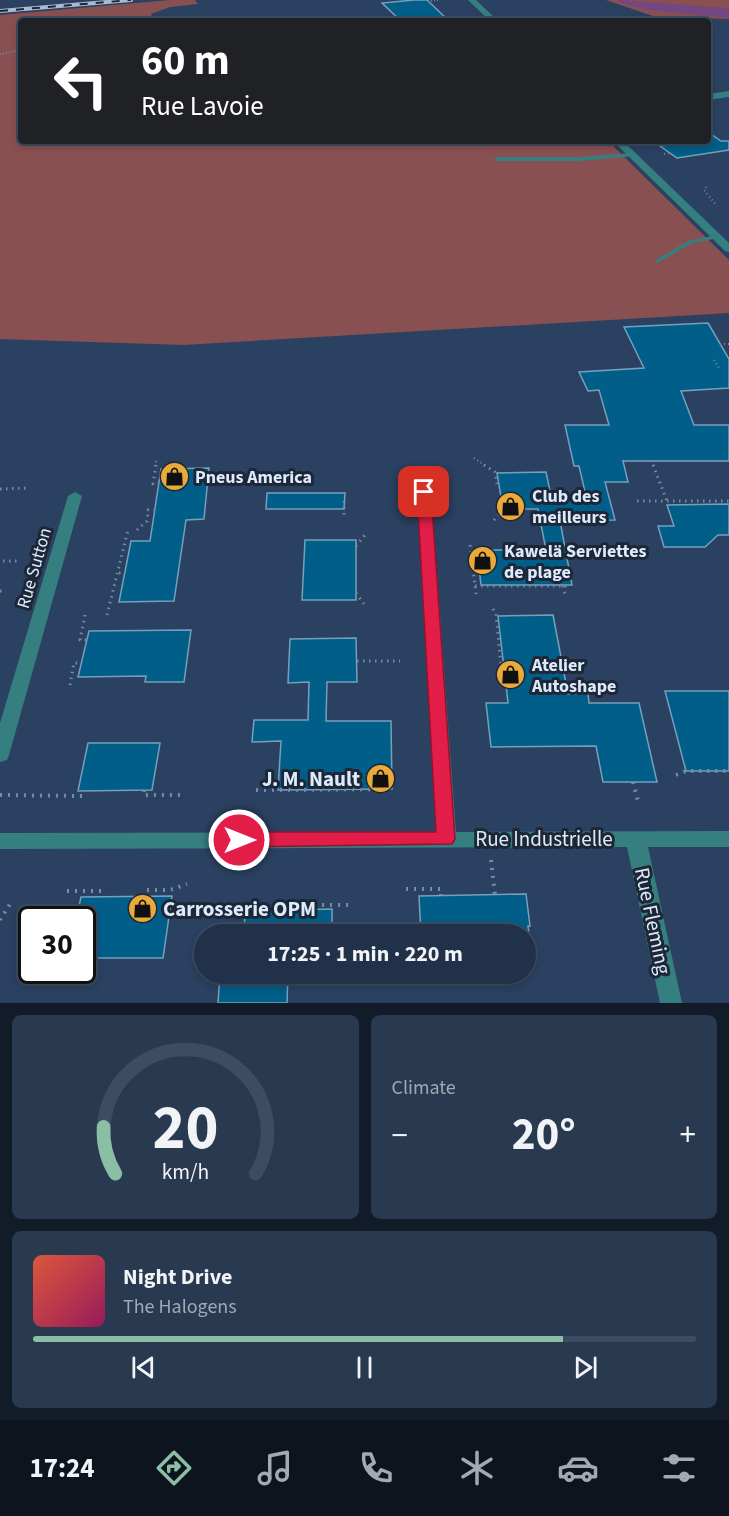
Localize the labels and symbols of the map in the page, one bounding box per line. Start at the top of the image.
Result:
shop icon: Pneus America [158,461,190,493]
place label: Pneus America [195,465,312,490]
pin [398,466,449,517]
place label: Club des meilleurs [532,484,607,530]
shop icon: Club des meilleurs [495,490,527,522]
street label: Rue Sutton [11,525,58,612]
place label: Kawelä Serviettes de plage [504,539,646,585]
shop icon: Kawelä Serviettes de plage [467,545,499,577]
place label: Atelier Autoshape [531,653,616,699]
shop icon: Atelier Autoshape [495,659,527,691]
shop icon: J. M. Nault [365,763,397,795]
place label: J. M. Nault [262,764,360,794]
position arrow [207,808,271,872]
street label: Rue Industrielle [475,824,613,854]
street label: Rue Fleming [627,865,679,978]
shop icon: Carrosserie OPM [126,893,158,925]
place label: Carrosserie OPM [163,894,316,924]
speed limit sign: 30 [18,906,96,984]

